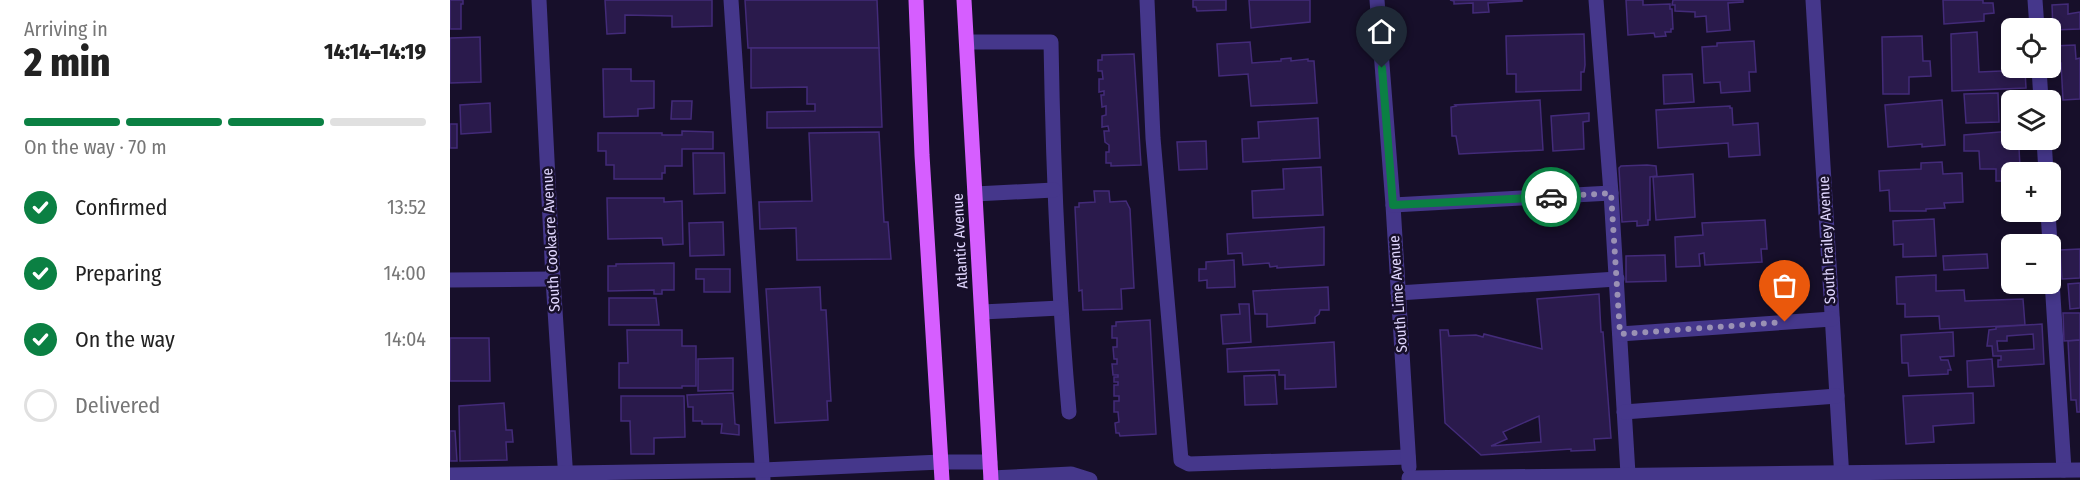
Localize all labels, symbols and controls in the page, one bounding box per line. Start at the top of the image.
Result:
pin [1356,6,1407,68]
icon: home [1365,15,1398,48]
text: Arriving in [24,17,108,41]
map controls [2001,18,2061,294]
button: locate [2001,18,2061,78]
text: 14:14–14:19 [324,38,426,65]
text: 2 min [24,40,110,86]
button: layers [2001,90,2061,150]
text: On the way · 70 m [24,135,167,159]
button: + [2001,162,2061,222]
courier [1521,167,1581,227]
street label: South Cookacre Avenue [538,168,564,312]
street label: South Frailey Avenue [1815,176,1839,304]
icon: car [1535,181,1568,214]
icon: check [24,191,57,224]
street label: Atlantic Avenue [949,193,971,289]
text: Confirmed [75,194,168,221]
text: 13:52 [387,195,426,219]
button: − [2001,234,2061,294]
street label: South Lime Avenue [1385,235,1411,353]
icon: check [24,257,57,290]
text: Preparing [75,260,161,287]
pin [1759,260,1810,322]
text: 14:00 [383,261,426,285]
icon: bag [1768,269,1801,302]
icon: check [24,323,57,356]
text: On the way [75,326,175,353]
text: 14:04 [384,327,426,351]
text: Delivered [75,392,160,419]

